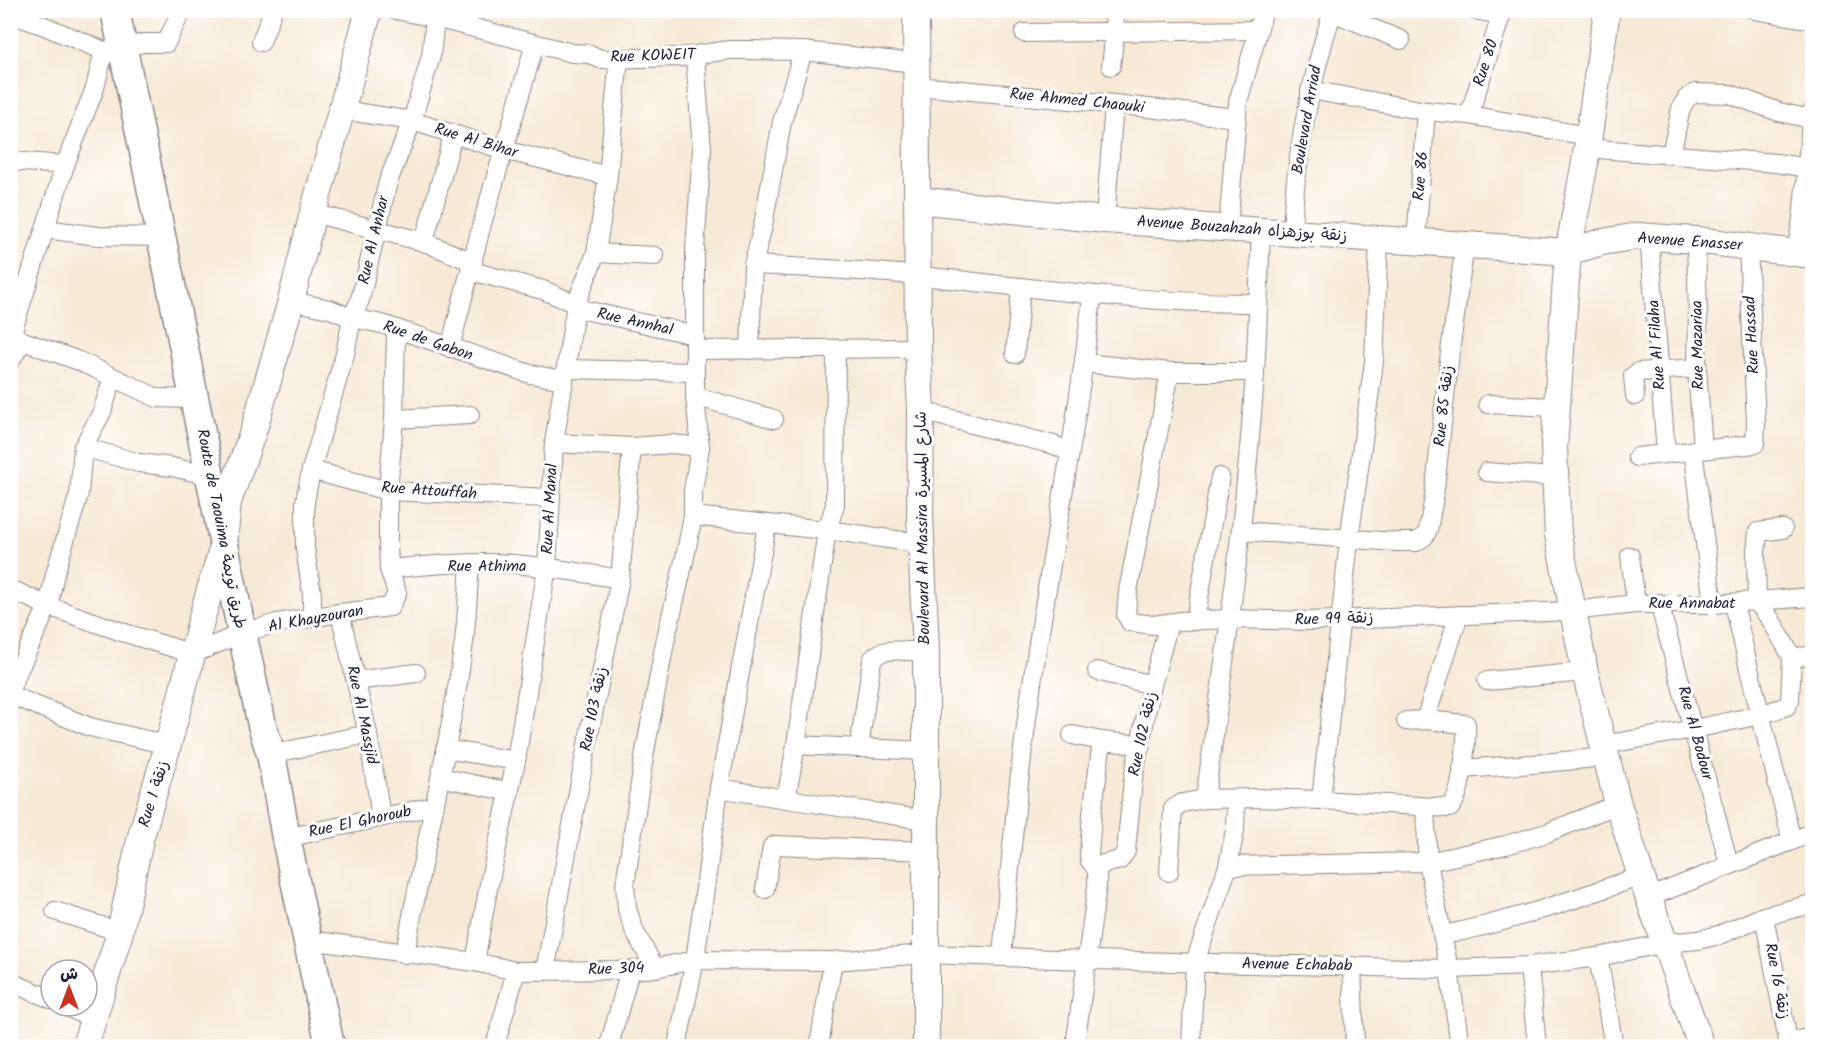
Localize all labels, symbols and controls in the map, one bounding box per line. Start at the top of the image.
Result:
street label: Rue 80 [1467,36,1505,90]
street label: Rue KOWEIT [610,42,698,70]
street label: Boulevard Arriad [1285,63,1329,176]
street label: Rue Ahmed Chaouki [1008,82,1147,121]
street label: Rue Al Bihar [431,116,522,166]
street label: Rue 86 [1406,150,1436,202]
street label: Rue Al Anhar [352,192,397,287]
street label: Avenue Bouzahzah زنقة بوزهزاه [1136,209,1348,249]
street label: Avenue Enasser [1637,226,1745,258]
street label: Rue Hassad [1737,294,1767,375]
street label: Rue Al Filaha [1641,299,1673,391]
street label: Rue Mazariaa [1685,300,1711,390]
street label: Rue Annhal [594,301,676,343]
street label: Rue de Gabon [380,314,476,368]
street label: Rue 85 زنقة [1427,364,1461,448]
street label: Boulevard Al Massira شارع المسيرة [908,411,938,645]
street label: Route de Taouima طريق تويمة [189,427,253,631]
street label: Rue Al Manal [535,463,565,555]
street label: Rue Attouffah [380,475,478,507]
street label: Rue Athima [447,554,527,579]
street label: Rue Annabat [1648,591,1736,616]
street label: Al Khayzouran [266,598,366,640]
street label: Rue 99 زنقة [1294,605,1374,633]
street label: Rue Al Massjid [339,663,385,768]
street label: Rue 103 زنقة [574,665,614,753]
street label: Rue Al Bodour [1670,683,1720,784]
street label: Rue 102 زنقة [1122,690,1164,778]
street label: Rue 1 زنقة [132,758,176,830]
street label: Rue El Ghoroub [306,799,414,845]
street label: Rue 16 زنقة [1757,941,1797,1021]
street label: Avenue Echabab [1242,952,1353,978]
street label: Rue 304 [587,956,645,982]
north arrow [39,958,99,1018]
text: ش [60,962,78,987]

